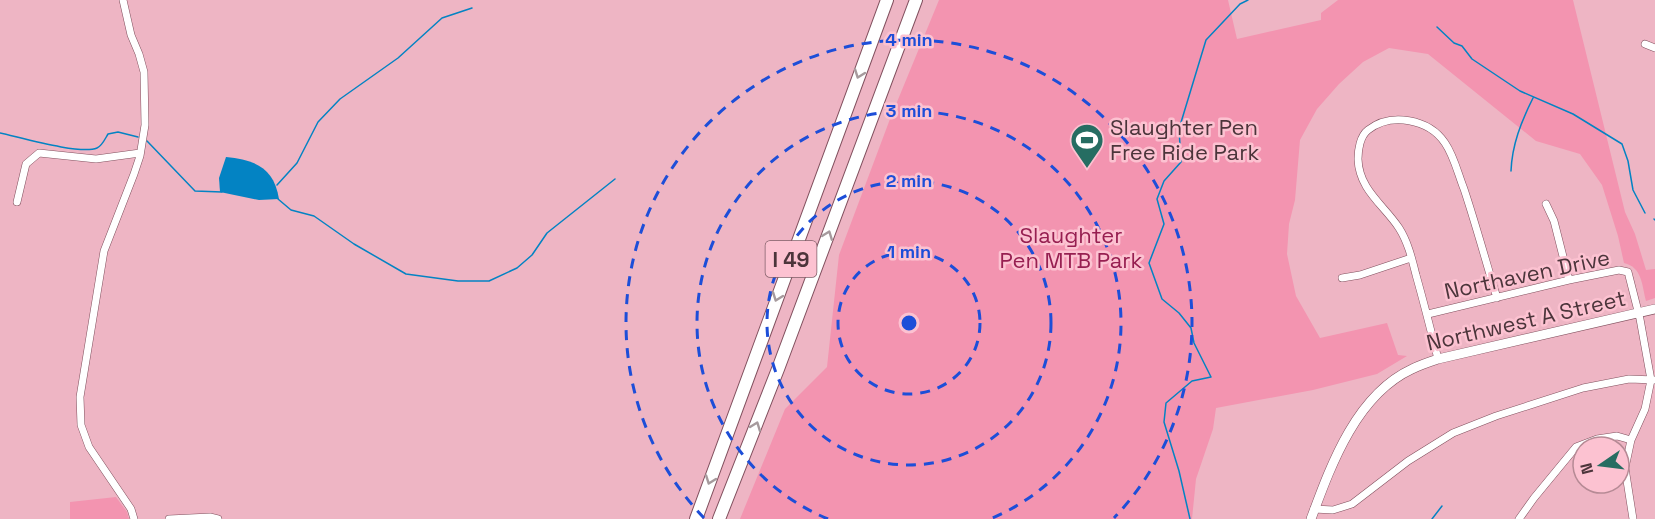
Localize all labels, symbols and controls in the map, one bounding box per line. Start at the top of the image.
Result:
text: 4 min [885,28,933,51]
one-way arrow [854,69,867,79]
text: 3 min [886,99,932,122]
place label: Slaughter Pen Free Ride Park [1110,113,1260,166]
sports icon: Slaughter Pen Free Ride Park [1069,122,1105,169]
text: 2 min [886,169,932,192]
park label: Slaughter Pen MTB Park [1000,221,1143,274]
one-way arrow [820,230,833,241]
text: 1 min [887,240,931,263]
road number: I 49 [766,241,816,277]
street label: Northaven Drive [1442,243,1612,305]
street label: Northwest A Street [1424,283,1628,357]
one-way arrow [772,291,784,302]
centre of rings [899,313,919,333]
one-way arrow [749,421,761,432]
north arrow [1571,435,1631,495]
text: N [1575,461,1598,476]
one-way arrow [704,474,717,485]

